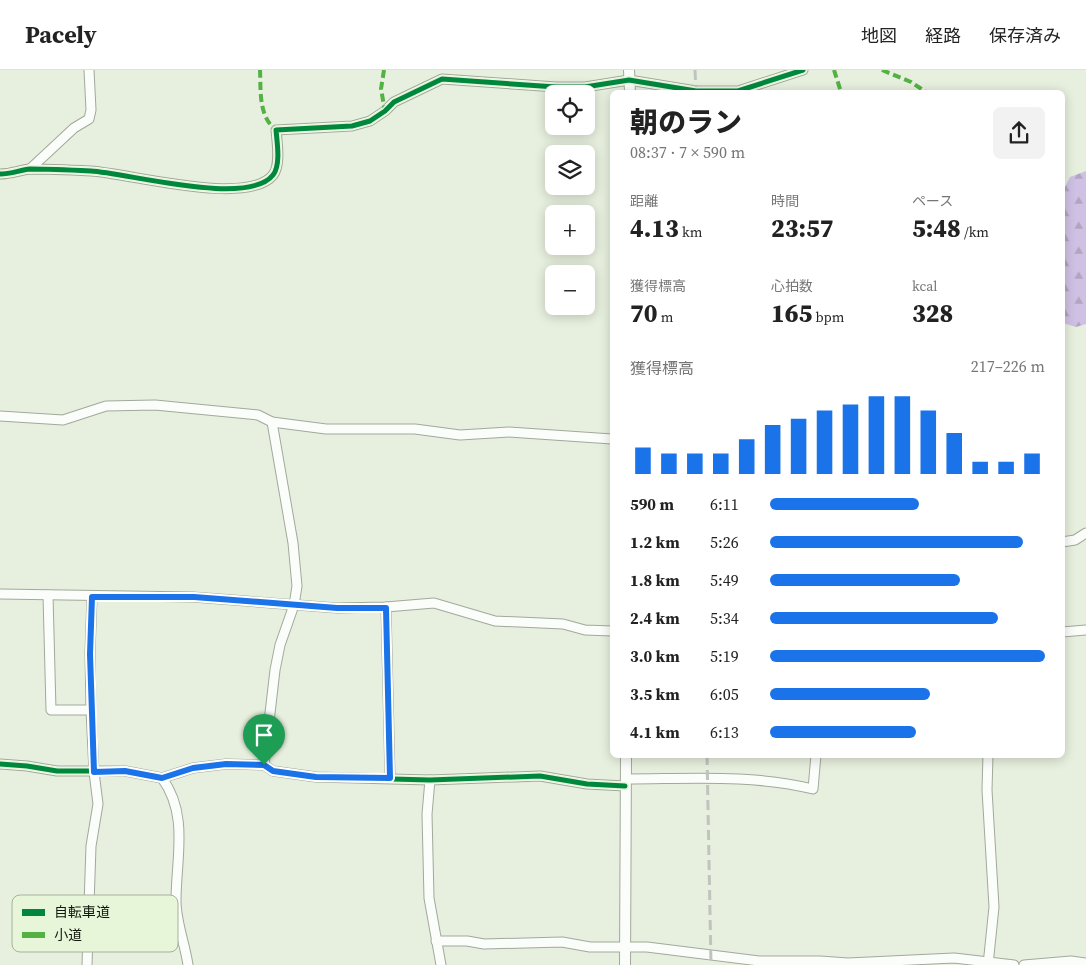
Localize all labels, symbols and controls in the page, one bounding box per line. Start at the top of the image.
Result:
text: Pacely [25,18,97,51]
text: 地図 [861,23,897,48]
text: 経路 [925,23,961,48]
text: 保存済み [989,23,1061,48]
map controls [545,85,595,315]
button: locate [545,85,595,135]
text: 朝のラン [630,103,742,141]
button: share [993,107,1045,159]
text: 08:37 · 7 × 590 m [630,141,745,163]
button: layers [545,145,595,195]
text: 距離 [630,191,658,211]
text: 時間 [771,191,799,211]
text: ペース [912,191,953,211]
button: + [545,205,595,255]
text: 4.13 [630,211,679,245]
text: 23:57 [771,211,834,245]
text: 5:48 [912,211,961,245]
text: km [679,222,702,242]
text: /km [961,222,989,242]
button: − [545,265,595,315]
text: 獲得標高 [630,276,686,296]
text: 心拍数 [771,276,813,296]
text: kcal [912,276,938,296]
text: 70 [630,296,658,330]
text: 165 [771,296,812,330]
text: 328 [912,296,953,330]
text: m [658,307,673,327]
text: bpm [812,307,844,327]
text: 217–226 m [971,355,1045,377]
text: 獲得標高 [630,357,694,379]
text: 590 m [630,493,674,515]
text: 6:11 [710,493,739,515]
text: 1.2 km [630,531,680,553]
text: 5:26 [710,531,739,553]
text: 1.8 km [630,569,680,591]
text: 5:49 [710,569,739,591]
text: 2.4 km [630,607,680,629]
text: 5:34 [710,607,739,629]
text: 3.0 km [630,645,680,667]
text: 5:19 [710,645,739,667]
text: 3.5 km [630,683,680,705]
text: 6:05 [710,683,739,705]
pin [243,714,285,765]
icon: arrive [250,721,278,749]
text: 4.1 km [630,721,680,743]
text: 6:13 [710,721,739,743]
legend [12,895,178,952]
text: 自転車道 [54,902,110,922]
text: 小道 [54,925,82,945]

